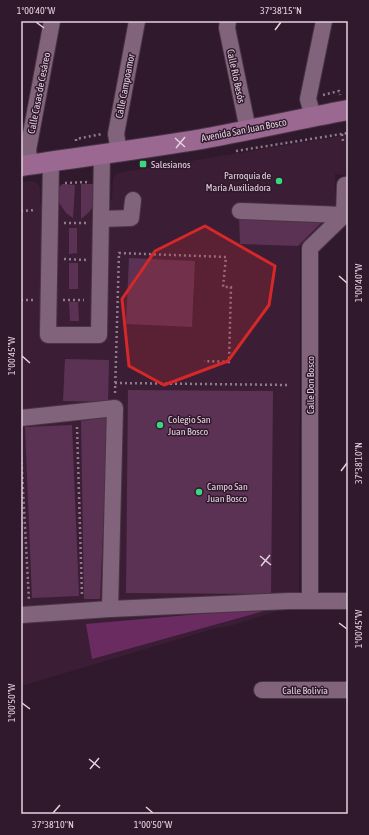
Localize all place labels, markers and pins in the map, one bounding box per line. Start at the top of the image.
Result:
marker: Salesianos [138,159,148,169]
place label: Salesianos [151,159,191,170]
place label: Parroquia de María Auxiliadora [206,170,271,193]
marker: Parroquia de María Auxiliadora [274,176,284,186]
place label: Colegio San Juan Bosco [168,414,211,437]
marker: Colegio San Juan Bosco [155,420,165,430]
place label: Campo San Juan Bosco [207,481,248,504]
marker: Campo San Juan Bosco [194,487,204,497]

